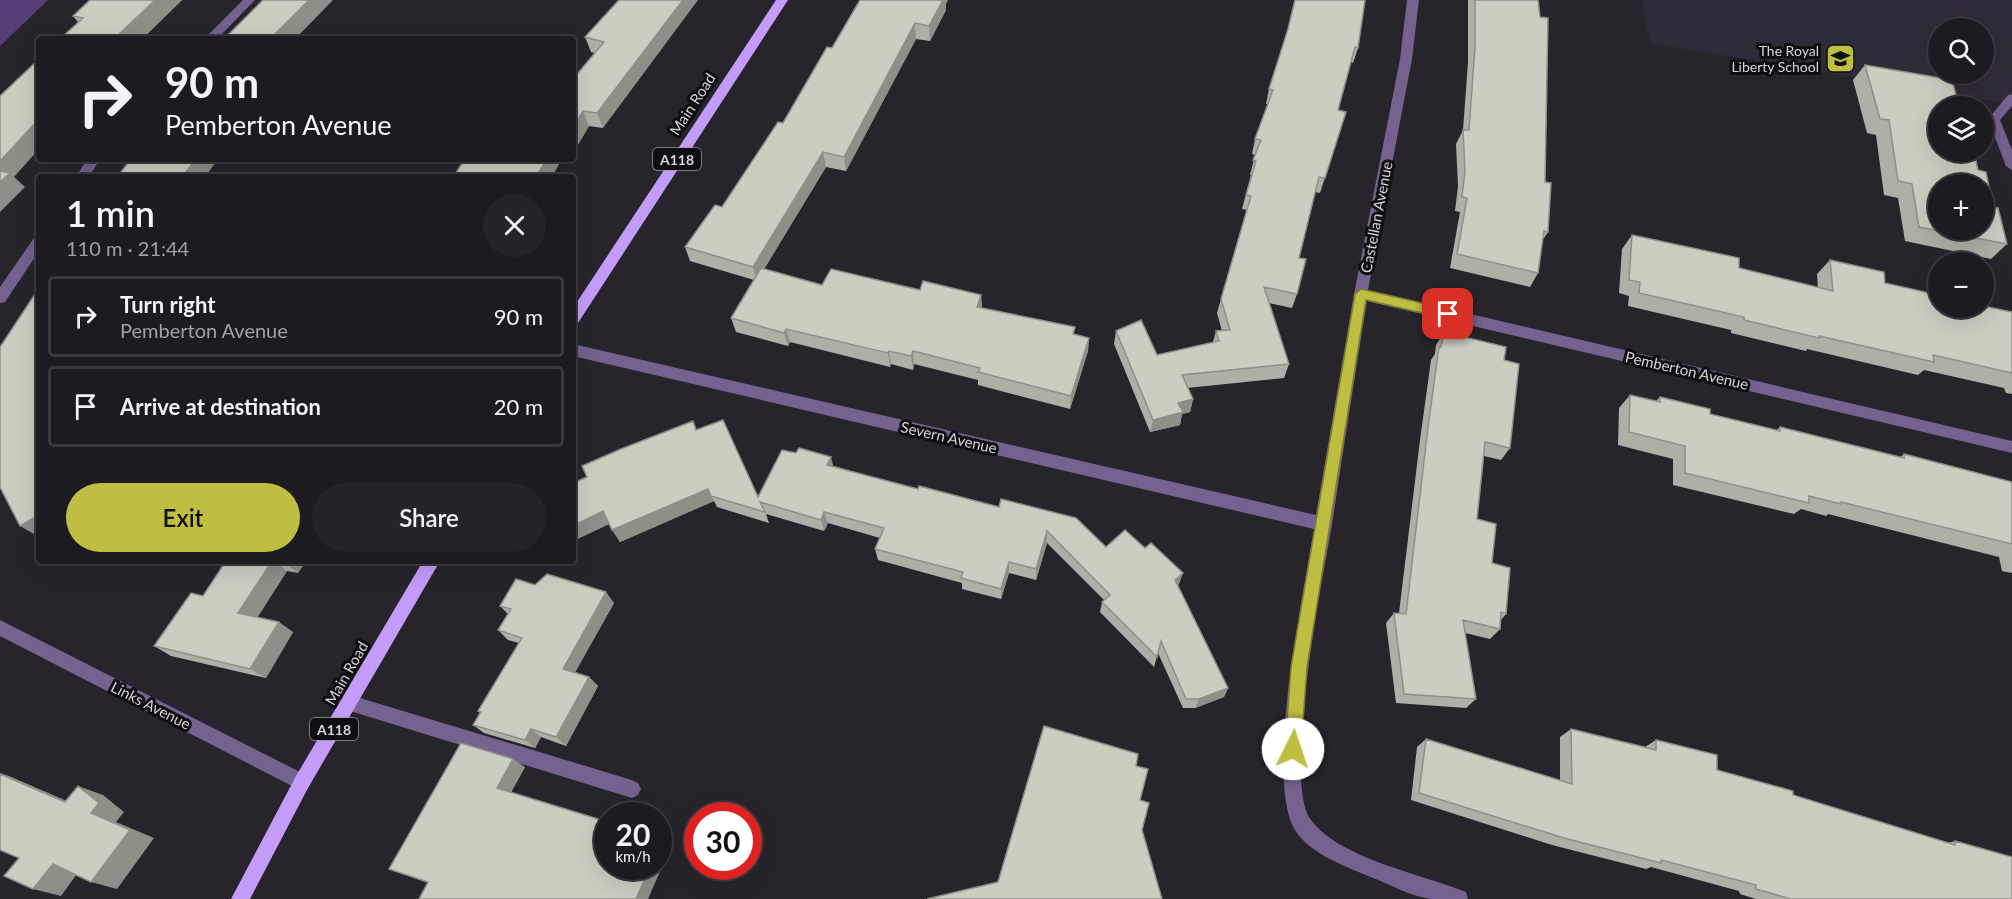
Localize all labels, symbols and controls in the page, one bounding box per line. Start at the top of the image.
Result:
map controls [1928,18,1994,318]
button: search [1928,18,1994,84]
place label: The Royal Liberty School [1731,42,1819,75]
school or university icon: The Royal Liberty School [1824,42,1856,74]
text: 90 m [165,57,259,107]
icon: right [66,60,144,138]
street label: Main Road [665,70,719,138]
button: layers [1928,96,1994,162]
text: Pemberton Avenue [165,108,392,141]
road number: A118 [653,148,701,170]
street label: Castellan Avenue [1356,160,1396,274]
button: + [1928,174,1994,240]
text: 1 min [66,191,155,235]
button: close [483,194,546,257]
text: 110 m · 21:44 [66,236,189,260]
button: − [1928,252,1994,318]
pin [1422,288,1473,339]
text: Turn right [120,291,215,318]
icon: arrive [1431,297,1464,330]
icon: right [69,300,102,333]
text: 90 m [494,303,543,330]
text: Pemberton Avenue [120,318,288,342]
street label: Pemberton Avenue [1624,347,1750,393]
icon: arrive [69,390,102,423]
text: Arrive at destination [120,393,321,420]
text: 20 m [494,393,543,420]
street label: Severn Avenue [899,417,999,457]
button: Exit [66,483,300,552]
button: Share [312,483,546,552]
street label: Main Road [321,638,371,708]
street label: Links Avenue [108,677,194,733]
position arrow [1261,717,1325,781]
road number: A118 [310,718,358,740]
speed limit sign: 30 [684,802,762,880]
text: 20 [616,816,650,852]
text: km/h [615,847,651,865]

